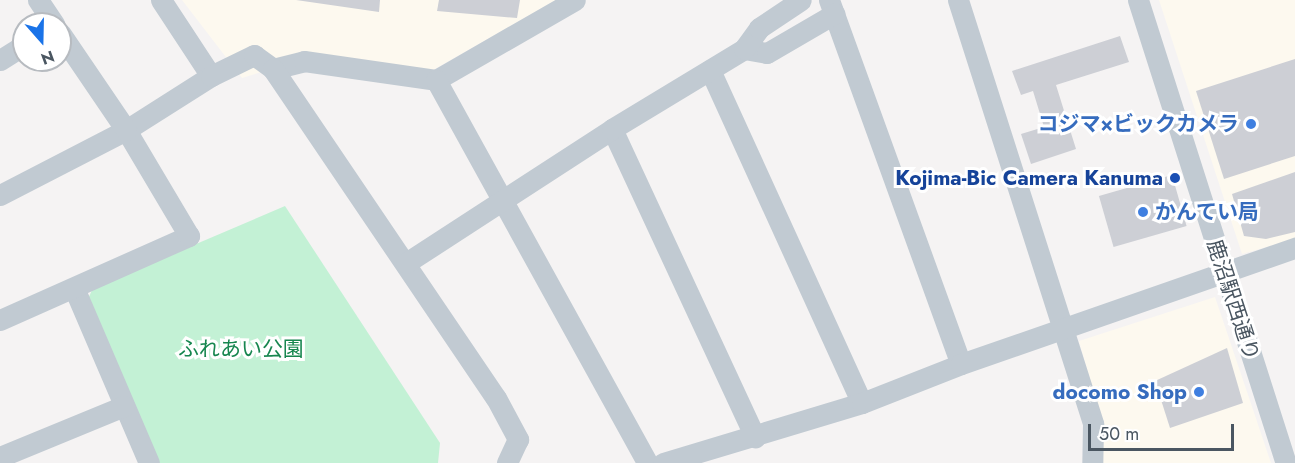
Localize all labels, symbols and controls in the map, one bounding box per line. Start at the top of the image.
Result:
north arrow [12,12,72,72]
text: N [38,45,58,70]
place label: コジマ×ビックカメラ [1037,111,1239,137]
marker: コジマ×ビックカメラ [1244,117,1258,131]
place label: Kojima-Bic Camera Kanuma [895,165,1163,191]
marker: Kojima-Bic Camera Kanuma [1168,171,1182,185]
place label: かんてい局 [1155,199,1260,225]
marker: かんてい局 [1136,205,1150,219]
street label: 鹿沼駅西通り [1202,236,1264,364]
park label: ふれあい公園 [178,336,304,362]
place label: docomo Shop [1053,379,1187,405]
marker: docomo Shop [1192,385,1206,399]
scale bar [1091,412,1236,450]
text: 50 m [1099,421,1139,447]

